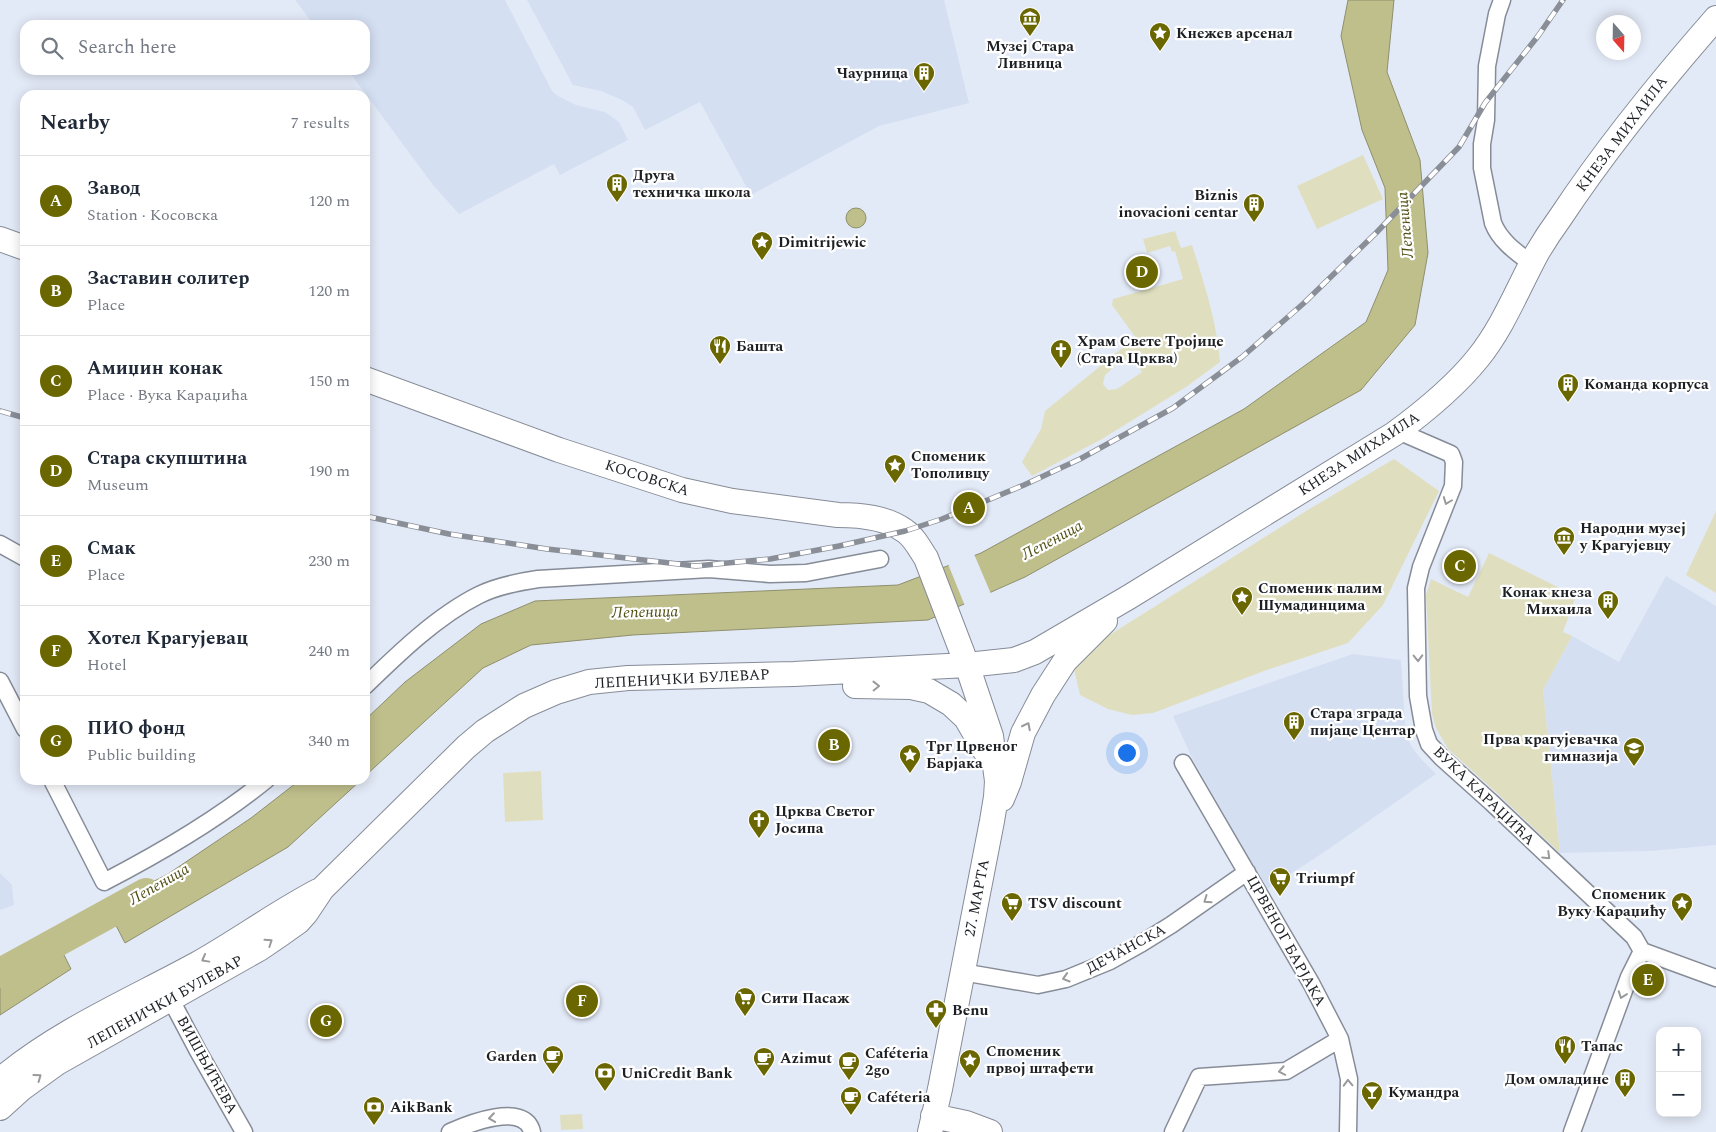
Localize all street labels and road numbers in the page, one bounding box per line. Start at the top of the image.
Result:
street label: КНЕЗА МИХАИЛА [1571,71,1673,197]
street label: КНЕЗА МИХАИЛА [1294,406,1424,502]
street label: КОСОВСКА [602,454,692,502]
street label: ЛЕПЕНИЧКИ БУЛЕВАР [594,663,770,695]
street label: ВУКА КАРАЏИЋА [1428,741,1540,851]
street label: 27. МАРТА [958,857,996,939]
street label: ЦРВЕНОГ БАРЈАКА [1240,871,1332,1011]
street label: ДЕЧАНСКА [1082,918,1170,980]
street label: ЛЕПЕНИЧКИ БУЛЕВАР [83,949,247,1055]
street label: ВИШЊИЋЕВА [171,1012,243,1118]

